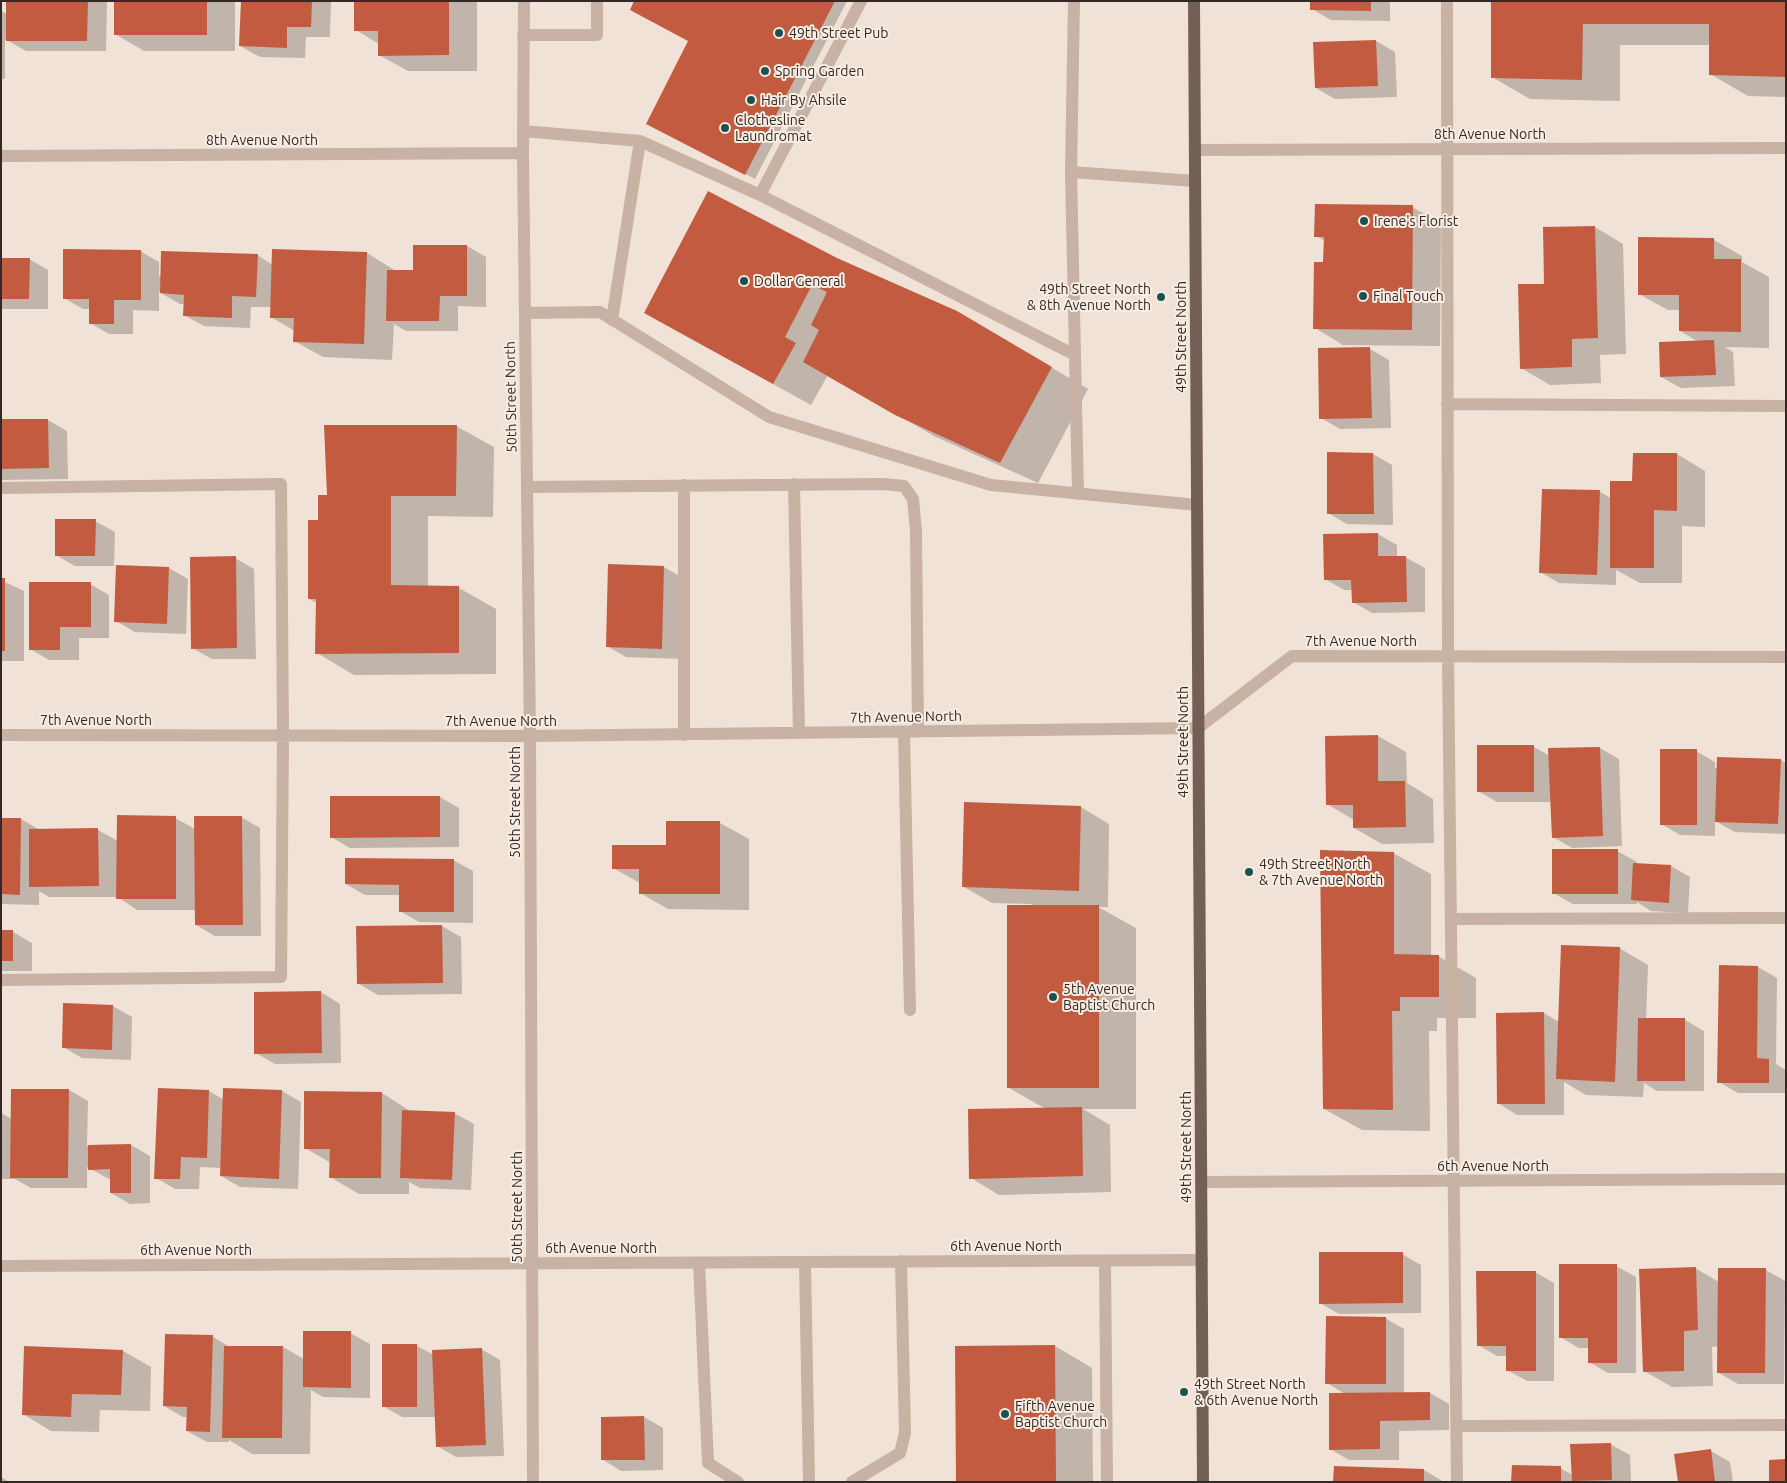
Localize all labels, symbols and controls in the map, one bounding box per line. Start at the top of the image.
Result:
place label: 49th Street Pub [789,25,888,41]
marker: 49th Street Pub [773,27,785,39]
place label: Spring Garden [775,63,864,79]
marker: Spring Garden [759,65,771,77]
place label: Hair By Ahsile [761,92,847,108]
marker: Hair By Ahsile [745,94,757,106]
place label: Clothesline Laundromat [735,112,812,144]
marker: Clothesline Laundromat [719,122,731,134]
street label: 8th Avenue North [1434,126,1546,142]
street label: 8th Avenue North [206,132,318,148]
place label: Irene's Florist [1374,213,1458,229]
marker: Irene's Florist [1358,215,1370,227]
place label: Dollar General [754,273,844,289]
marker: Dollar General [738,275,750,287]
place label: 49th Street North & 8th Avenue North [1027,281,1151,314]
street label: 49th Street North [1173,281,1189,393]
place label: Final Touch [1373,288,1444,304]
marker: Final Touch [1357,290,1369,302]
marker: 49th Street North & 8th Avenue North [1155,291,1167,303]
street label: 50th Street North [502,341,520,453]
street label: 7th Avenue North [1305,633,1417,649]
street label: 49th Street North [1175,686,1191,798]
street label: 7th Avenue North [850,708,962,726]
street label: 7th Avenue North [40,712,152,728]
street label: 7th Avenue North [445,713,557,729]
street label: 50th Street North [507,746,523,858]
place label: 49th Street North & 7th Avenue North [1259,856,1383,889]
marker: 49th Street North & 7th Avenue North [1243,866,1255,878]
place label: 5th Avenue Baptist Church [1063,981,1155,1014]
marker: 5th Avenue Baptist Church [1047,991,1059,1003]
street label: 49th Street North [1178,1091,1194,1203]
street label: 50th Street North [509,1151,525,1263]
street label: 6th Avenue North [1437,1158,1549,1174]
street label: 6th Avenue North [950,1238,1062,1254]
street label: 6th Avenue North [545,1240,657,1256]
street label: 6th Avenue North [140,1242,252,1258]
place label: 49th Street North & 6th Avenue North [1194,1376,1318,1408]
marker: 49th Street North & 6th Avenue North [1178,1386,1190,1398]
place label: Fifth Avenue Baptist Church [1015,1398,1107,1430]
marker: Fifth Avenue Baptist Church [999,1408,1011,1420]

